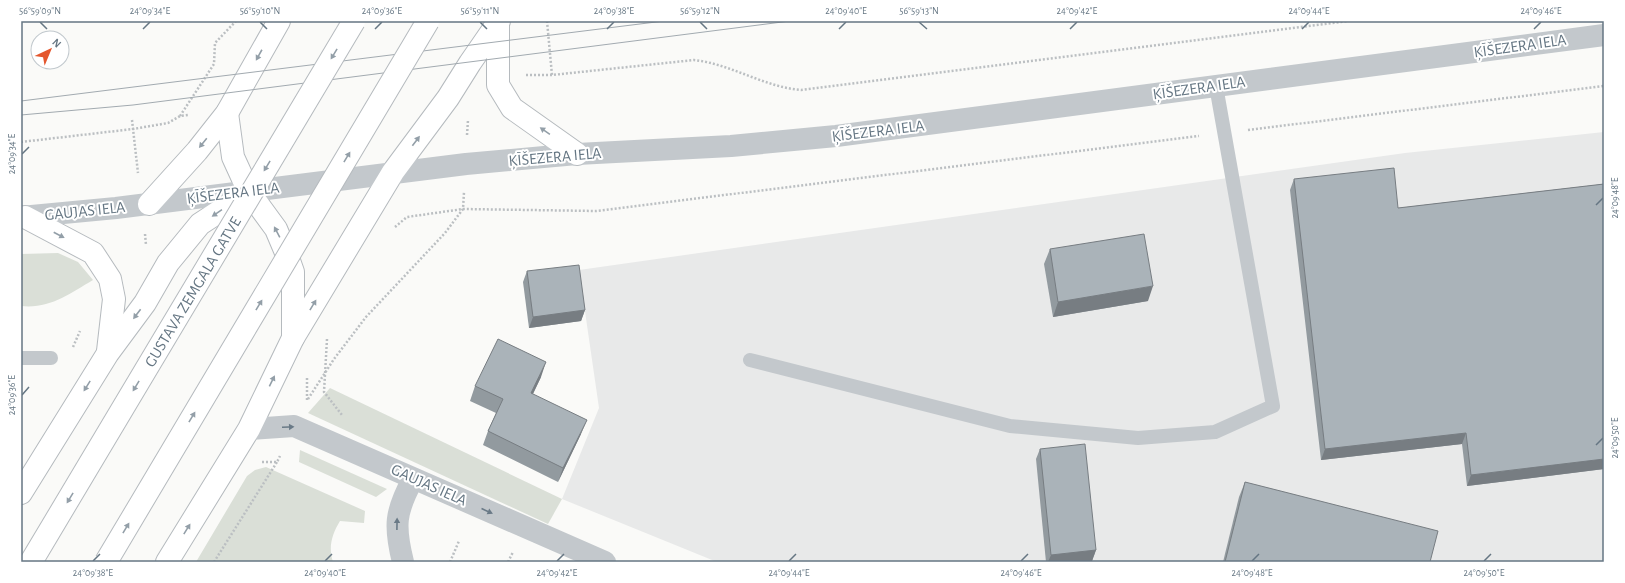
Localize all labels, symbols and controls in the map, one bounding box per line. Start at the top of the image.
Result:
text: 56°59'09"N [19,6,61,16]
text: 24°09'34"E [130,6,170,16]
text: 56°59'10"N [240,6,280,16]
text: 24°09'36"E [362,6,402,16]
text: 56°59'11"N [461,6,499,16]
text: 24°09'38"E [594,6,634,16]
text: 56°59'12"N [680,6,720,16]
text: 24°09'40"E [825,6,867,16]
text: 56°59'13"N [899,6,939,16]
text: 24°09'42"E [1057,6,1098,16]
text: 24°09'44"E [1288,6,1330,16]
text: 24°09'46"E [1520,6,1562,16]
north arrow [30,30,70,70]
street label: ĶĪŠEZERA IELA [1472,30,1568,62]
text: N [50,37,63,50]
one-way arrow [256,49,263,61]
one-way arrow [330,49,337,60]
street label: ĶĪŠEZERA IELA [1151,72,1247,104]
street label: ĶĪŠEZERA IELA [831,115,925,147]
one-way arrow [540,127,550,135]
text: 24°09'34"E [7,134,17,174]
one-way arrow [412,135,420,146]
one-way arrow [198,138,207,149]
street label: ĶĪŠEZERA IELA [508,143,602,171]
one-way arrow [343,151,350,163]
one-way arrow [264,160,271,172]
street label: ĶĪŠEZERA IELA [186,177,280,209]
text: 24°09'48"E [1610,177,1620,219]
street label: GAUJAS IELA [44,199,126,223]
one-way arrow [212,209,222,217]
street label: GUSTAVA ZEMGALA GATVE [142,214,244,370]
one-way arrow [273,227,280,238]
one-way arrow [53,232,65,238]
one-way arrow [255,299,262,311]
one-way arrow [310,299,317,311]
one-way arrow [133,308,141,319]
text: 24°09'36"E [7,375,17,415]
one-way arrow [269,375,275,387]
one-way arrow [84,380,91,392]
one-way arrow [133,380,140,392]
one-way arrow [189,411,196,423]
text: 24°09'50"E [1610,417,1620,459]
one-way arrow [282,424,295,430]
street label: GAUJAS IELA [389,461,469,509]
one-way arrow [66,492,73,504]
one-way arrow [481,508,493,514]
one-way arrow [394,517,400,530]
one-way arrow [122,523,129,534]
one-way arrow [183,524,191,534]
text: 24°09'38"E [73,568,113,578]
text: 24°09'40"E [304,568,346,578]
text: 24°09'42"E [537,568,578,578]
text: 24°09'44"E [768,568,810,578]
text: 24°09'46"E [1000,568,1042,578]
text: 24°09'48"E [1231,568,1273,578]
text: 24°09'50"E [1463,568,1505,578]

